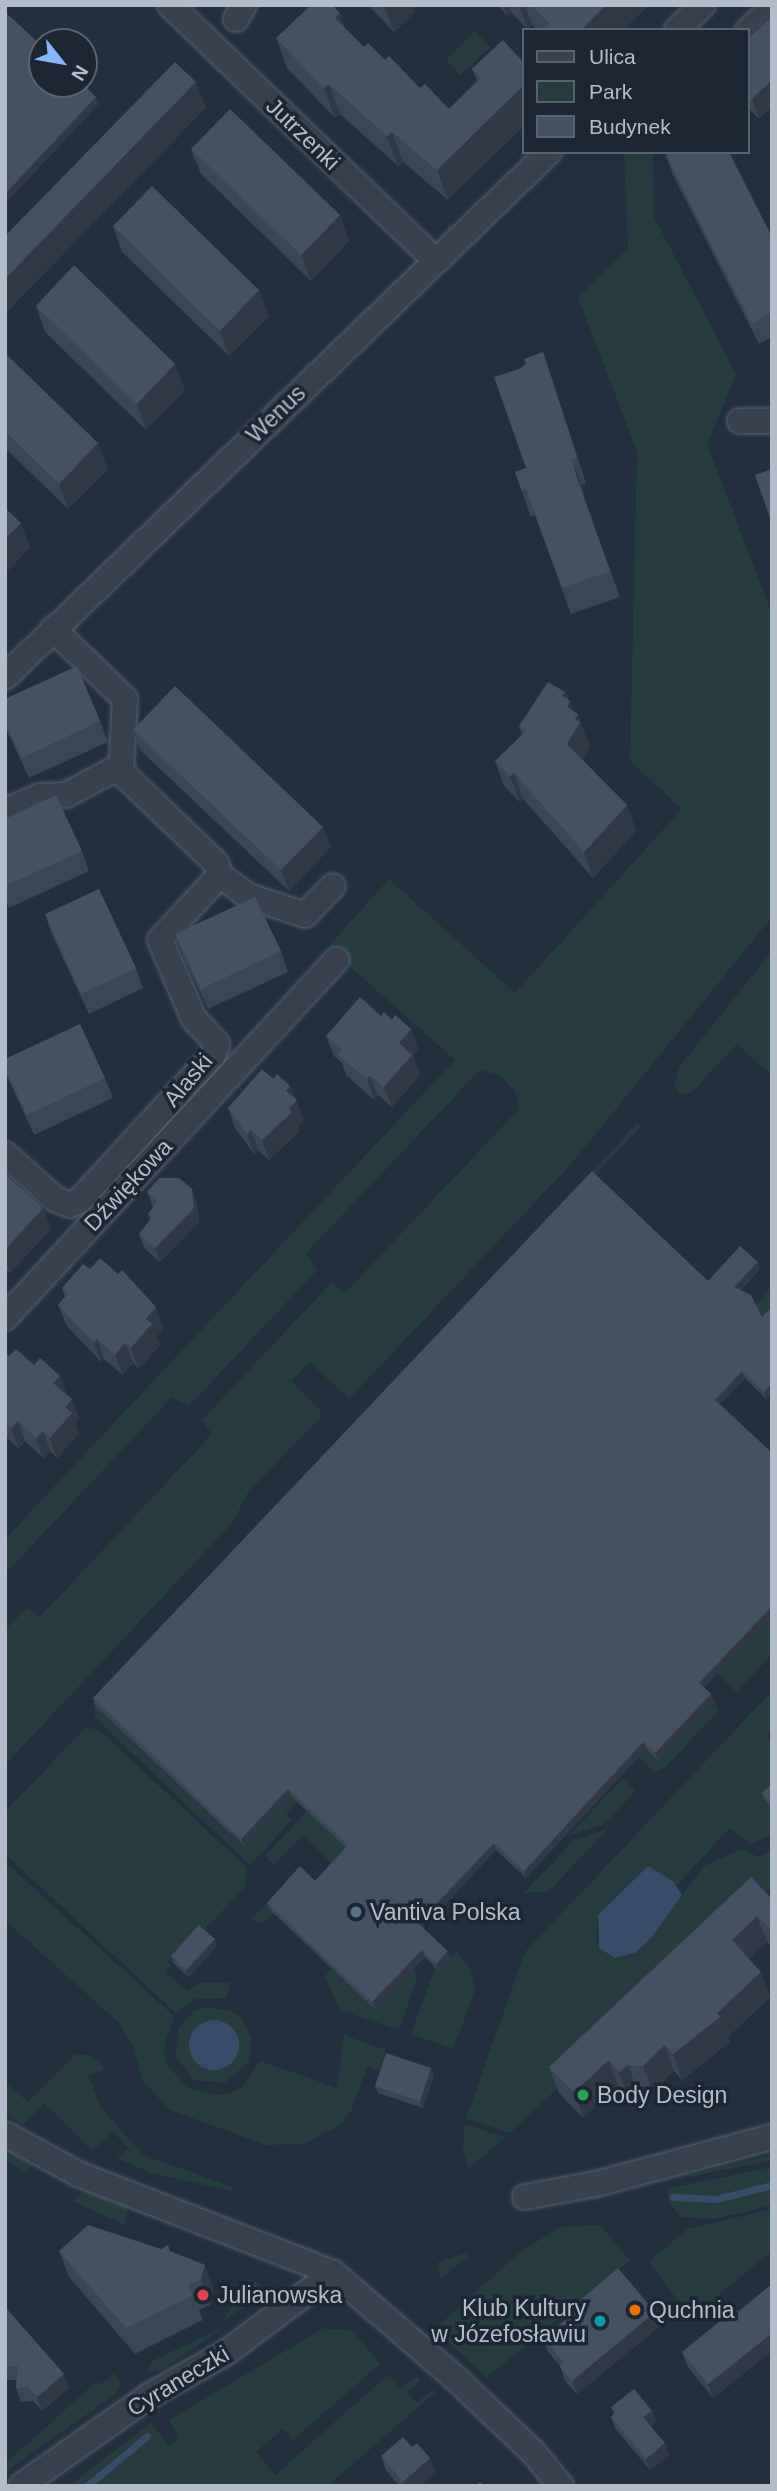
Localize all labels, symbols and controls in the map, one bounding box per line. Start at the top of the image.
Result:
north arrow [28,28,98,98]
legend [522,28,749,154]
text: Ulica [589,45,636,68]
text: N [67,62,92,84]
text: Park [589,80,632,103]
street label: Jutrzenki [260,92,346,176]
text: Budynek [589,115,671,138]
street label: Wenus [241,379,311,449]
street label: Alaski [158,1048,218,1112]
street label: Dźwiękowa [78,1133,178,1237]
place label: Vantiva Polska [370,1898,520,1926]
marker: Vantiva Polska [348,1904,364,1920]
place label: Body Design [597,2081,727,2109]
marker: Body Design [575,2087,591,2103]
place label: Julianowska [217,2281,342,2309]
marker: Julianowska [195,2287,211,2303]
place label: Klub Kultury w Józefosławiu [431,2294,586,2348]
place label: Quchnia [649,2296,735,2324]
marker: Quchnia [627,2302,643,2318]
marker: Klub Kultury w Józefosławiu [592,2313,608,2329]
street label: Cyraneczki [122,2340,234,2422]

